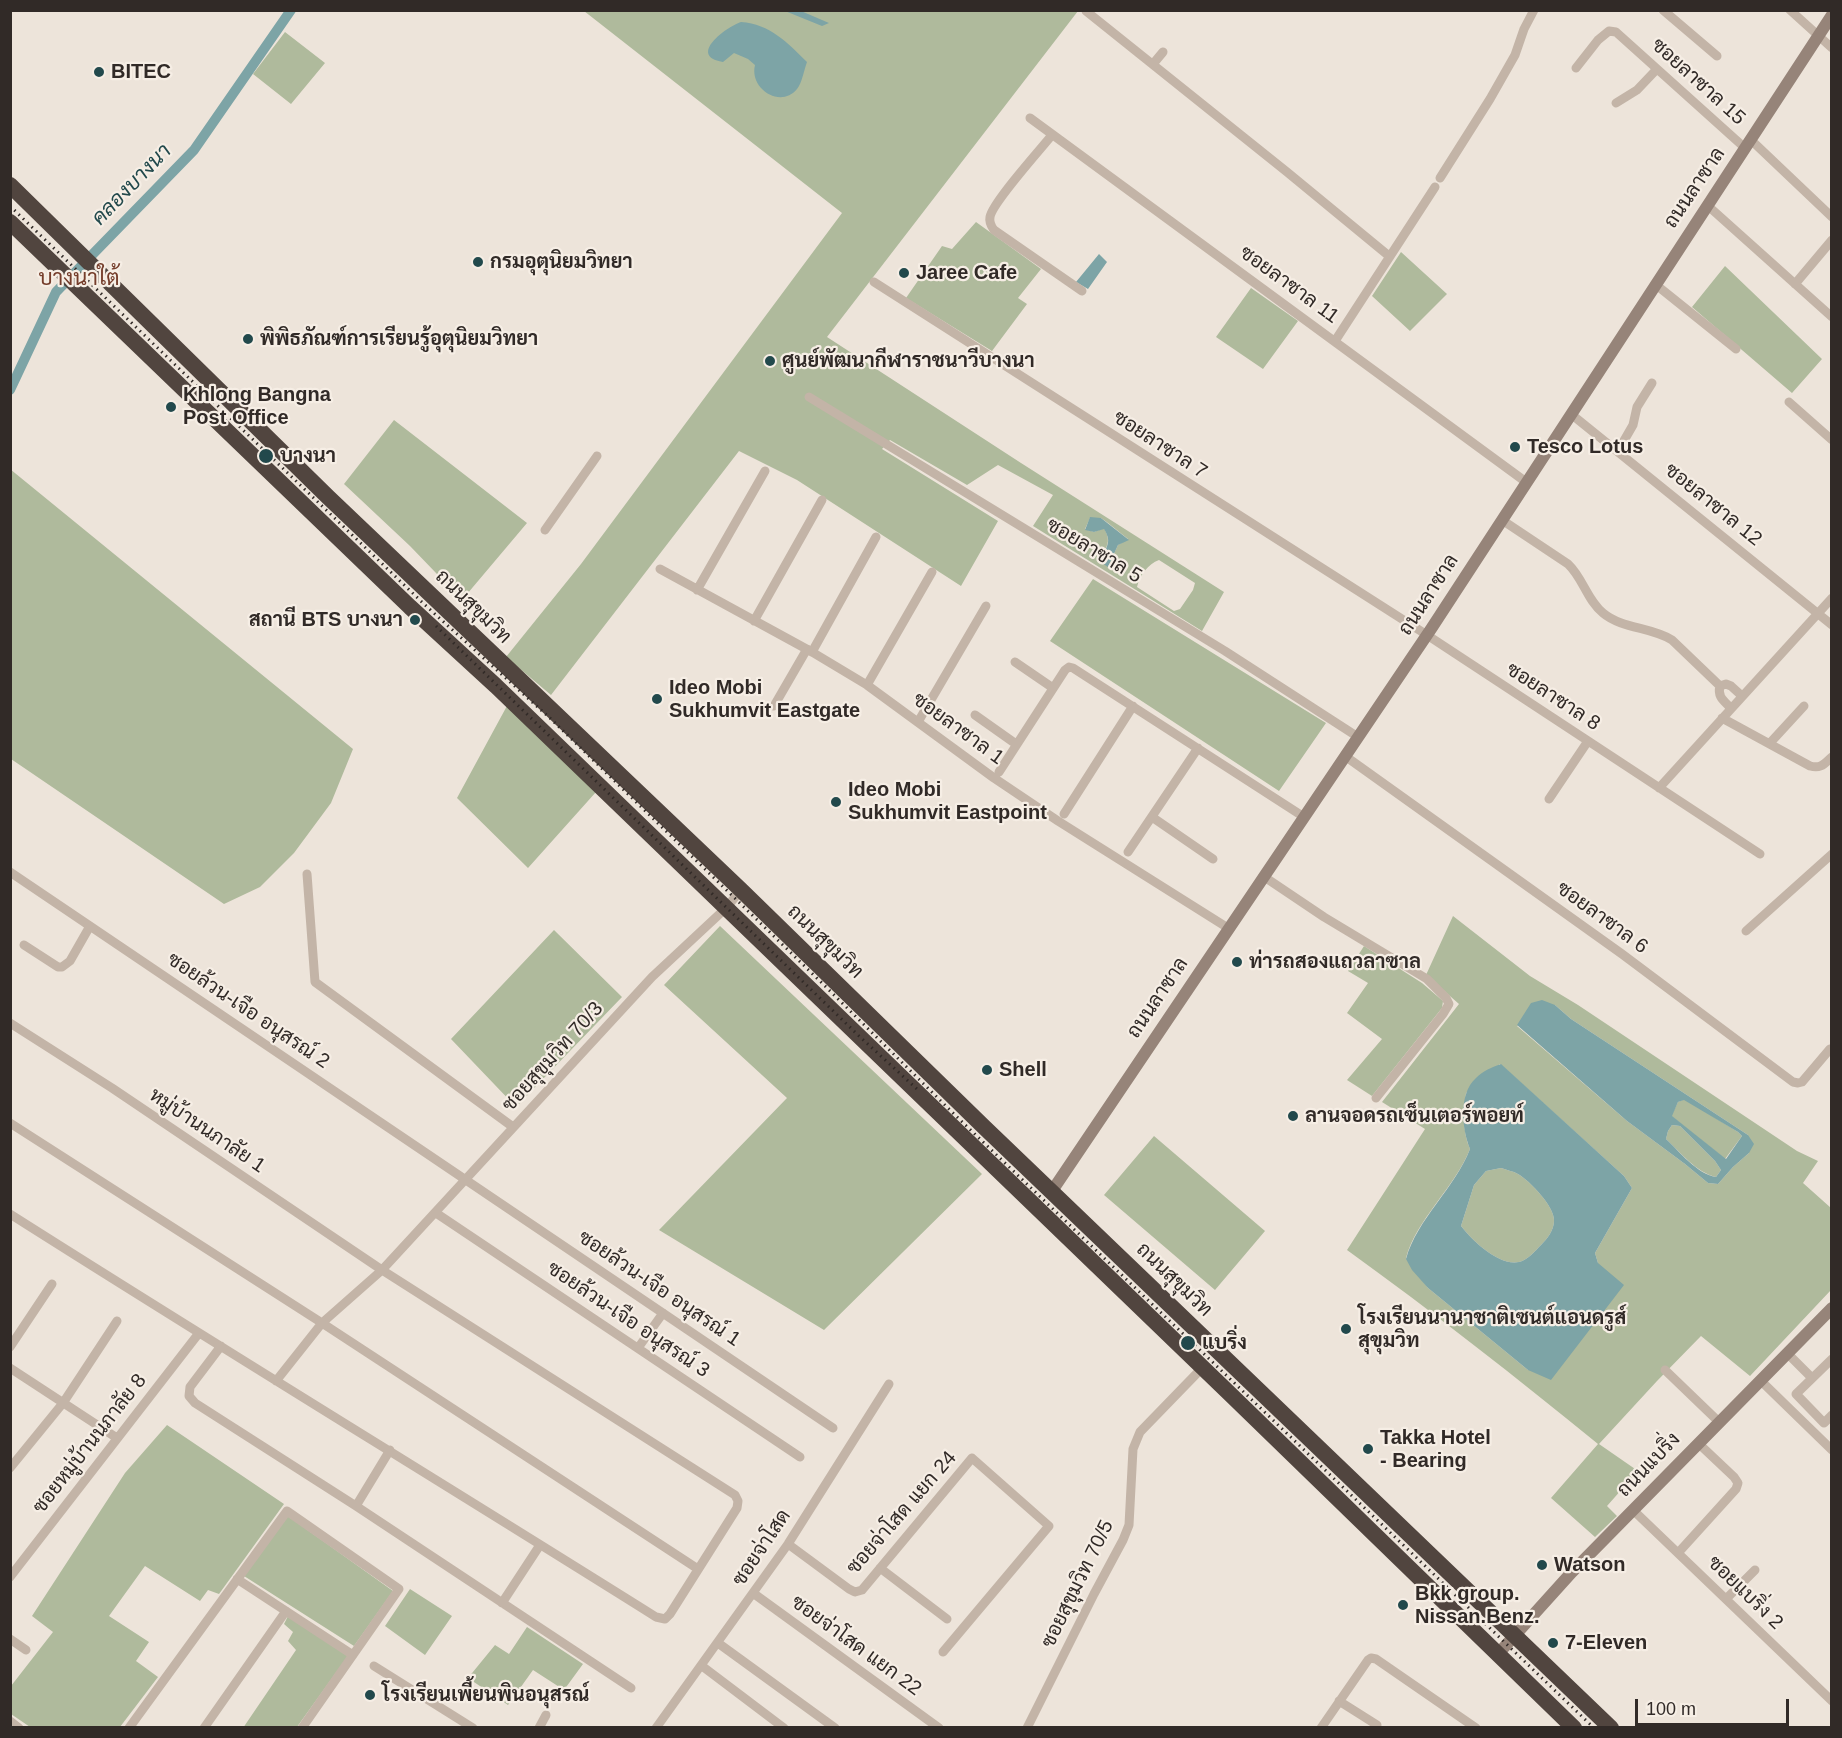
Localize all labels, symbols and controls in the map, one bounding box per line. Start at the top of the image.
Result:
street label: ซอยลาซาล 15 [1646,34,1750,130]
place label: BITEC [111,60,171,84]
marker: BITEC [92,65,106,79]
water label: คลองบางนา [87,139,177,231]
street label: ถนนลาซาล [1659,143,1731,233]
street label: ซอยลาซาล 11 [1235,241,1343,329]
place label: กรมอุตุนิยมวิทยา [490,250,633,274]
marker: กรมอุตุนิยมวิทยา [471,255,485,269]
place label: Jaree Cafe [916,261,1017,285]
district label: บางนาใต้ [38,266,120,292]
marker: Jaree Cafe [897,266,911,280]
place label: พิพิธภัณฑ์การเรียนรู้อุตุนิยมวิทยา [260,327,538,351]
marker: พิพิธภัณฑ์การเรียนรู้อุตุนิยมวิทยา [241,332,255,346]
place label: ศูนย์พัฒนากีฬาราชนาวีบางนา [782,349,1035,373]
marker: ศูนย์พัฒนากีฬาราชนาวีบางนา [763,354,777,368]
place label: Khlong Bangna Post Office [183,383,331,430]
marker: Khlong Bangna Post Office [164,400,178,414]
street label: ซอยลาซาล 7 [1109,406,1211,484]
place label: Tesco Lotus [1527,435,1643,459]
marker: Tesco Lotus [1508,440,1522,454]
place label: บางนา [280,444,336,468]
marker: บางนา [257,447,275,465]
street label: ซอยลาซาล 12 [1660,458,1766,552]
street label: ซอยลาซาล 5 [1042,513,1146,589]
street label: ถนนลาซาล [1394,550,1464,640]
street label: ถนนสุขุมวิท [430,565,516,649]
place label: สถานี BTS บางนา [249,608,403,632]
marker: สถานี BTS บางนา [408,613,422,627]
street label: ซอยลาซาล 8 [1502,658,1604,736]
place label: Ideo Mobi Sukhumvit Eastgate [669,676,860,723]
street label: ซอยลาซาล 1 [908,688,1008,770]
marker: Ideo Mobi Sukhumvit Eastgate [650,692,664,706]
place label: Ideo Mobi Sukhumvit Eastpoint [848,778,1047,825]
marker: Ideo Mobi Sukhumvit Eastpoint [829,795,843,809]
street label: ซอยลาซาล 6 [1552,877,1652,959]
street label: ถนนสุขุมวิท [782,900,868,984]
street label: ซอยล้วน-เจือ อนุสรณ์ 2 [162,948,334,1074]
place label: ท่ารถสองแถวลาซาล [1249,950,1421,974]
street label: ถนนลาซาล [1122,953,1194,1043]
marker: ท่ารถสองแถวลาซาล [1230,955,1244,969]
street label: ซอยสุขุมวิท 70/3 [498,997,608,1117]
place label: Shell [999,1058,1047,1082]
marker: Shell [980,1063,994,1077]
street label: หมู่บ้านนภาลัย 1 [144,1083,270,1179]
place label: ลานจอดรถเซ็นเตอร์พอยท์ [1305,1104,1524,1128]
marker: ลานจอดรถเซ็นเตอร์พอยท์ [1286,1109,1300,1123]
street label: ซอยล้วน-เจือ อนุสรณ์ 1 [573,1226,745,1352]
street label: ถนนสุขุมวิท [1131,1238,1217,1322]
street label: ซอยล้วน-เจือ อนุสรณ์ 3 [542,1257,714,1383]
place label: โรงเรียนนานาชาติเซนต์แอนดรูส์ สุขุมวิท [1358,1306,1626,1353]
marker: โรงเรียนนานาชาติเซนต์แอนดรูส์ สุขุมวิท [1339,1322,1353,1336]
place label: แบริ่ง [1202,1331,1247,1355]
marker: แบริ่ง [1179,1334,1197,1352]
street label: ซอยหมู่บ้านนภาลัย 8 [28,1370,152,1518]
place label: Takka Hotel - Bearing [1380,1426,1491,1473]
street label: ถนนแบริ่ง [1612,1428,1686,1502]
marker: Takka Hotel - Bearing [1361,1442,1375,1456]
street label: ซอยจ่าโสด แยก 24 [842,1447,962,1579]
street label: ซอยจ่าโสด [728,1505,796,1591]
street label: ซอยสุขุมวิท 70/5 [1037,1516,1119,1652]
street label: ซอยแบริ่ง 2 [1702,1551,1788,1635]
place label: Watson [1554,1553,1625,1577]
marker: Watson [1535,1558,1549,1572]
place label: Bkk group. Nissan.Benz. [1415,1582,1539,1629]
street label: ซอยจ่าโสด แยก 22 [786,1591,926,1701]
marker: Bkk group. Nissan.Benz. [1396,1598,1410,1612]
place label: 7-Eleven [1565,1631,1647,1655]
marker: 7-Eleven [1546,1636,1560,1650]
place label: โรงเรียนเพี้ยนพินอนุสรณ์ [382,1683,589,1707]
scale bar [1638,1687,1792,1725]
marker: โรงเรียนเพี้ยนพินอนุสรณ์ [363,1688,377,1702]
text: 100 m [1646,1699,1696,1719]

